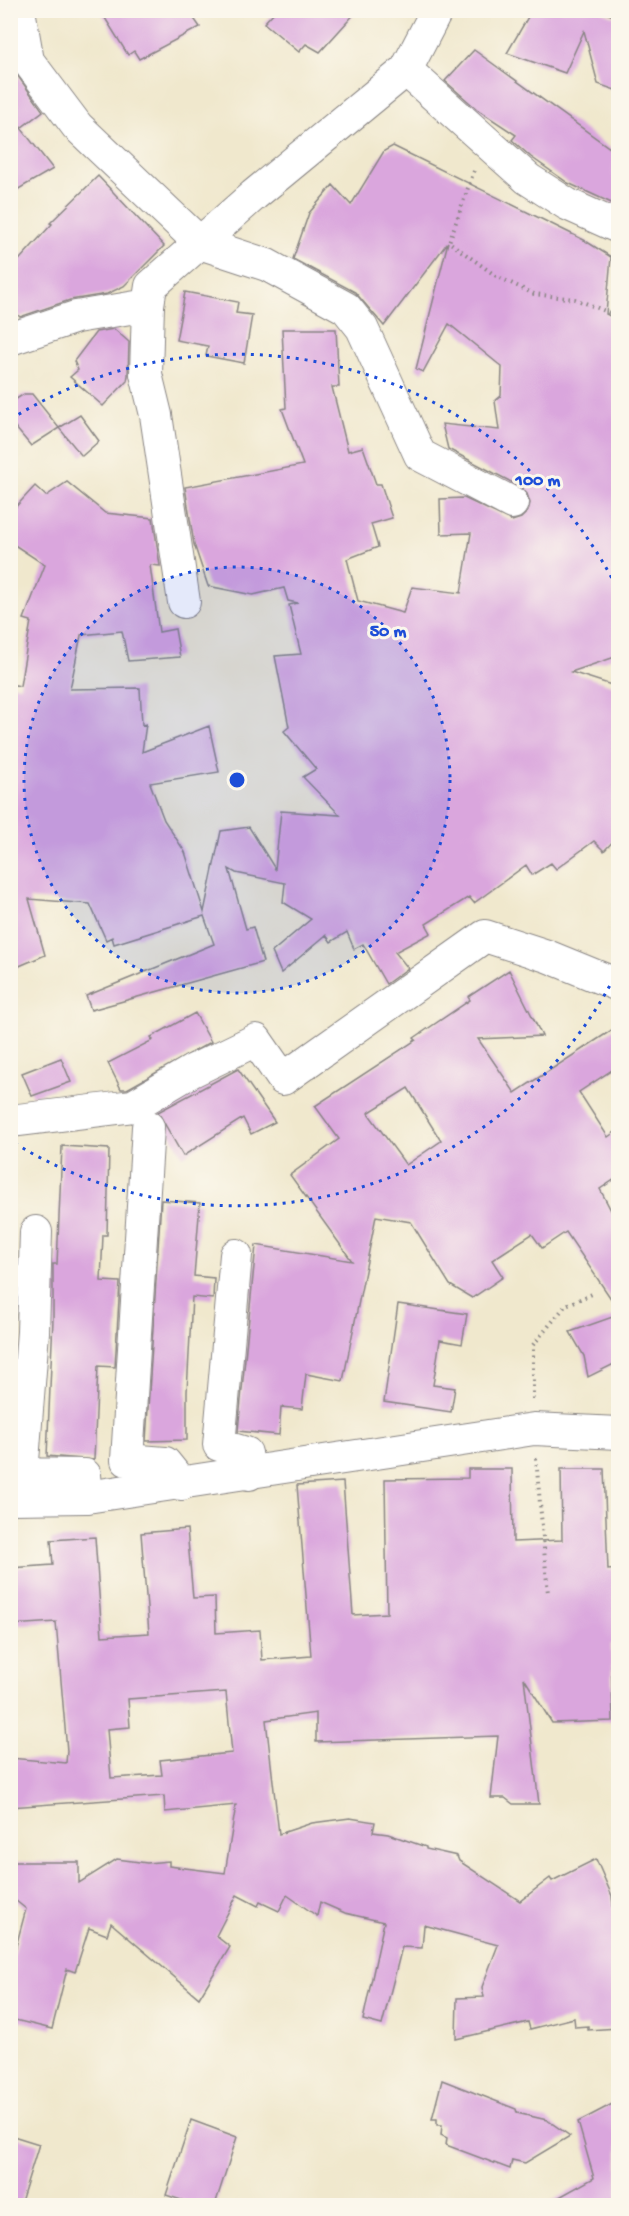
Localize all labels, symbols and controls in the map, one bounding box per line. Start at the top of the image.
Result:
text: 100 m [515,471,561,492]
text: 50 m [370,622,407,643]
centre of rings [227,770,247,790]

